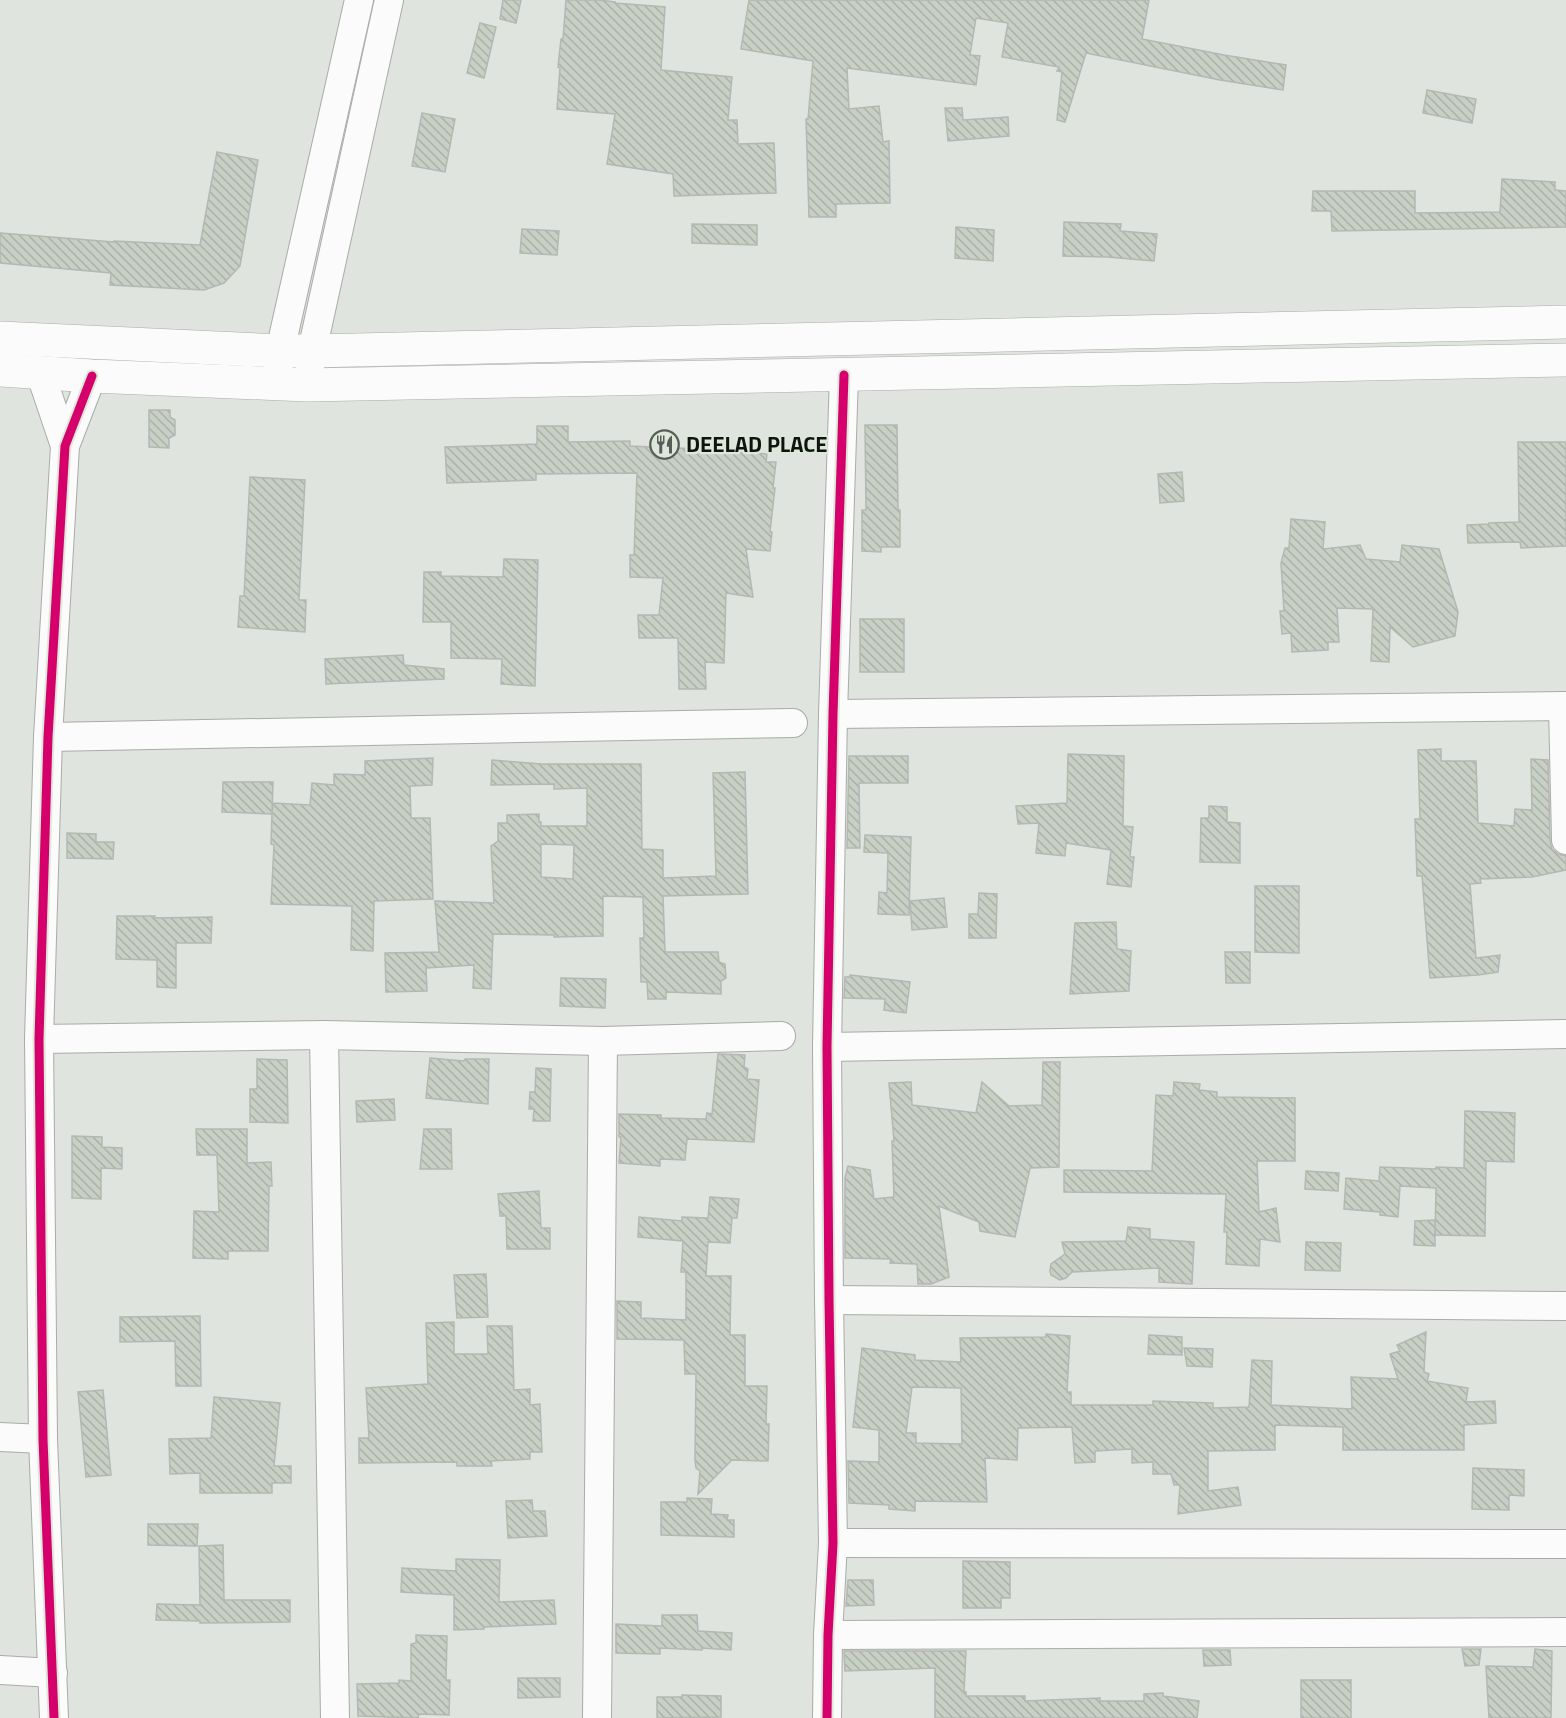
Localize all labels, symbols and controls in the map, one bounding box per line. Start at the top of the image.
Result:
place label: DEELAD PLACE [686,427,827,461]
restaurant icon: DEELAD PLACE [649,428,681,460]

